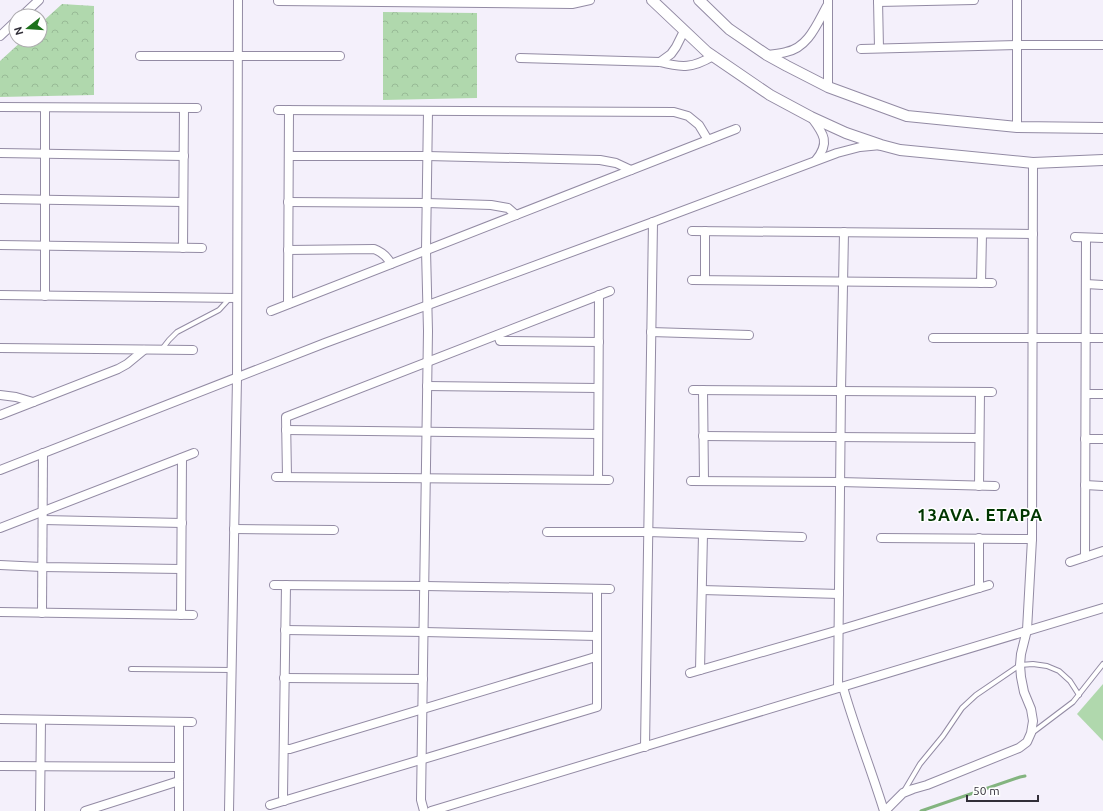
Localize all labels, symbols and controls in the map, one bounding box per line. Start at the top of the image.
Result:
north arrow [8,8,48,48]
text: N [11,25,25,37]
district label: 13AVA. ETAPA [917,505,1043,524]
scale bar [967,777,1038,803]
text: 50 m [973,784,1000,797]

